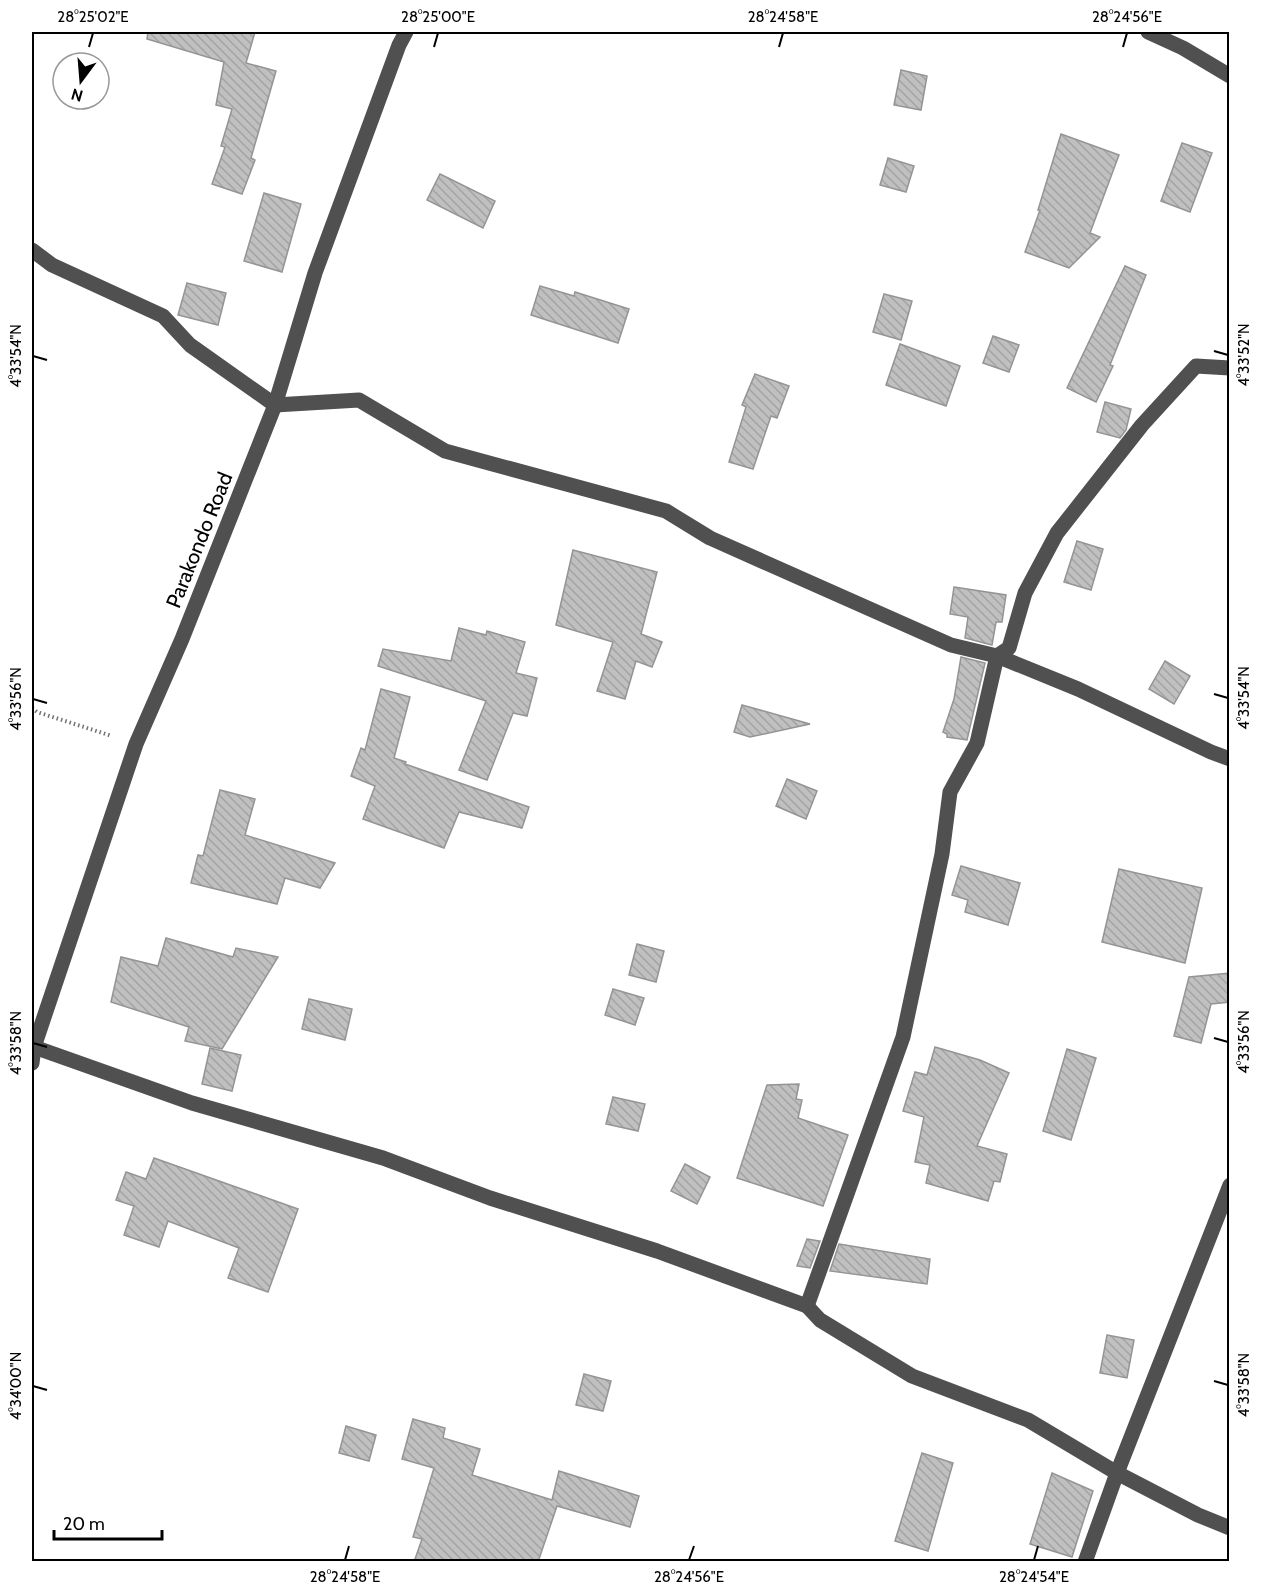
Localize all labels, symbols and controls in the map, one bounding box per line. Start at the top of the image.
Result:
text: 28°25'02"E [57,8,129,26]
text: 28°25'00"E [401,8,475,26]
text: 28°24'58"E [748,8,818,26]
text: 28°24'56"E [1092,8,1162,26]
north arrow [51,51,111,111]
text: N [69,84,85,106]
text: 4°33'52"N [1235,323,1253,387]
text: 4°33'54"N [7,324,25,388]
street label: Parakondo Road [160,469,238,611]
text: 4°33'54"N [1235,666,1253,730]
text: 4°33'56"N [7,667,25,731]
text: 4°33'56"N [1235,1010,1253,1074]
text: 4°33'58"N [7,1011,25,1075]
text: 4°34'00"N [7,1352,25,1420]
text: 4°33'58"N [1235,1353,1253,1417]
scale bar [54,1503,162,1541]
text: 20 m [63,1513,105,1535]
text: 28°24'58"E [310,1568,380,1586]
text: 28°24'56"E [654,1568,724,1586]
text: 28°24'54"E [999,1568,1069,1586]

